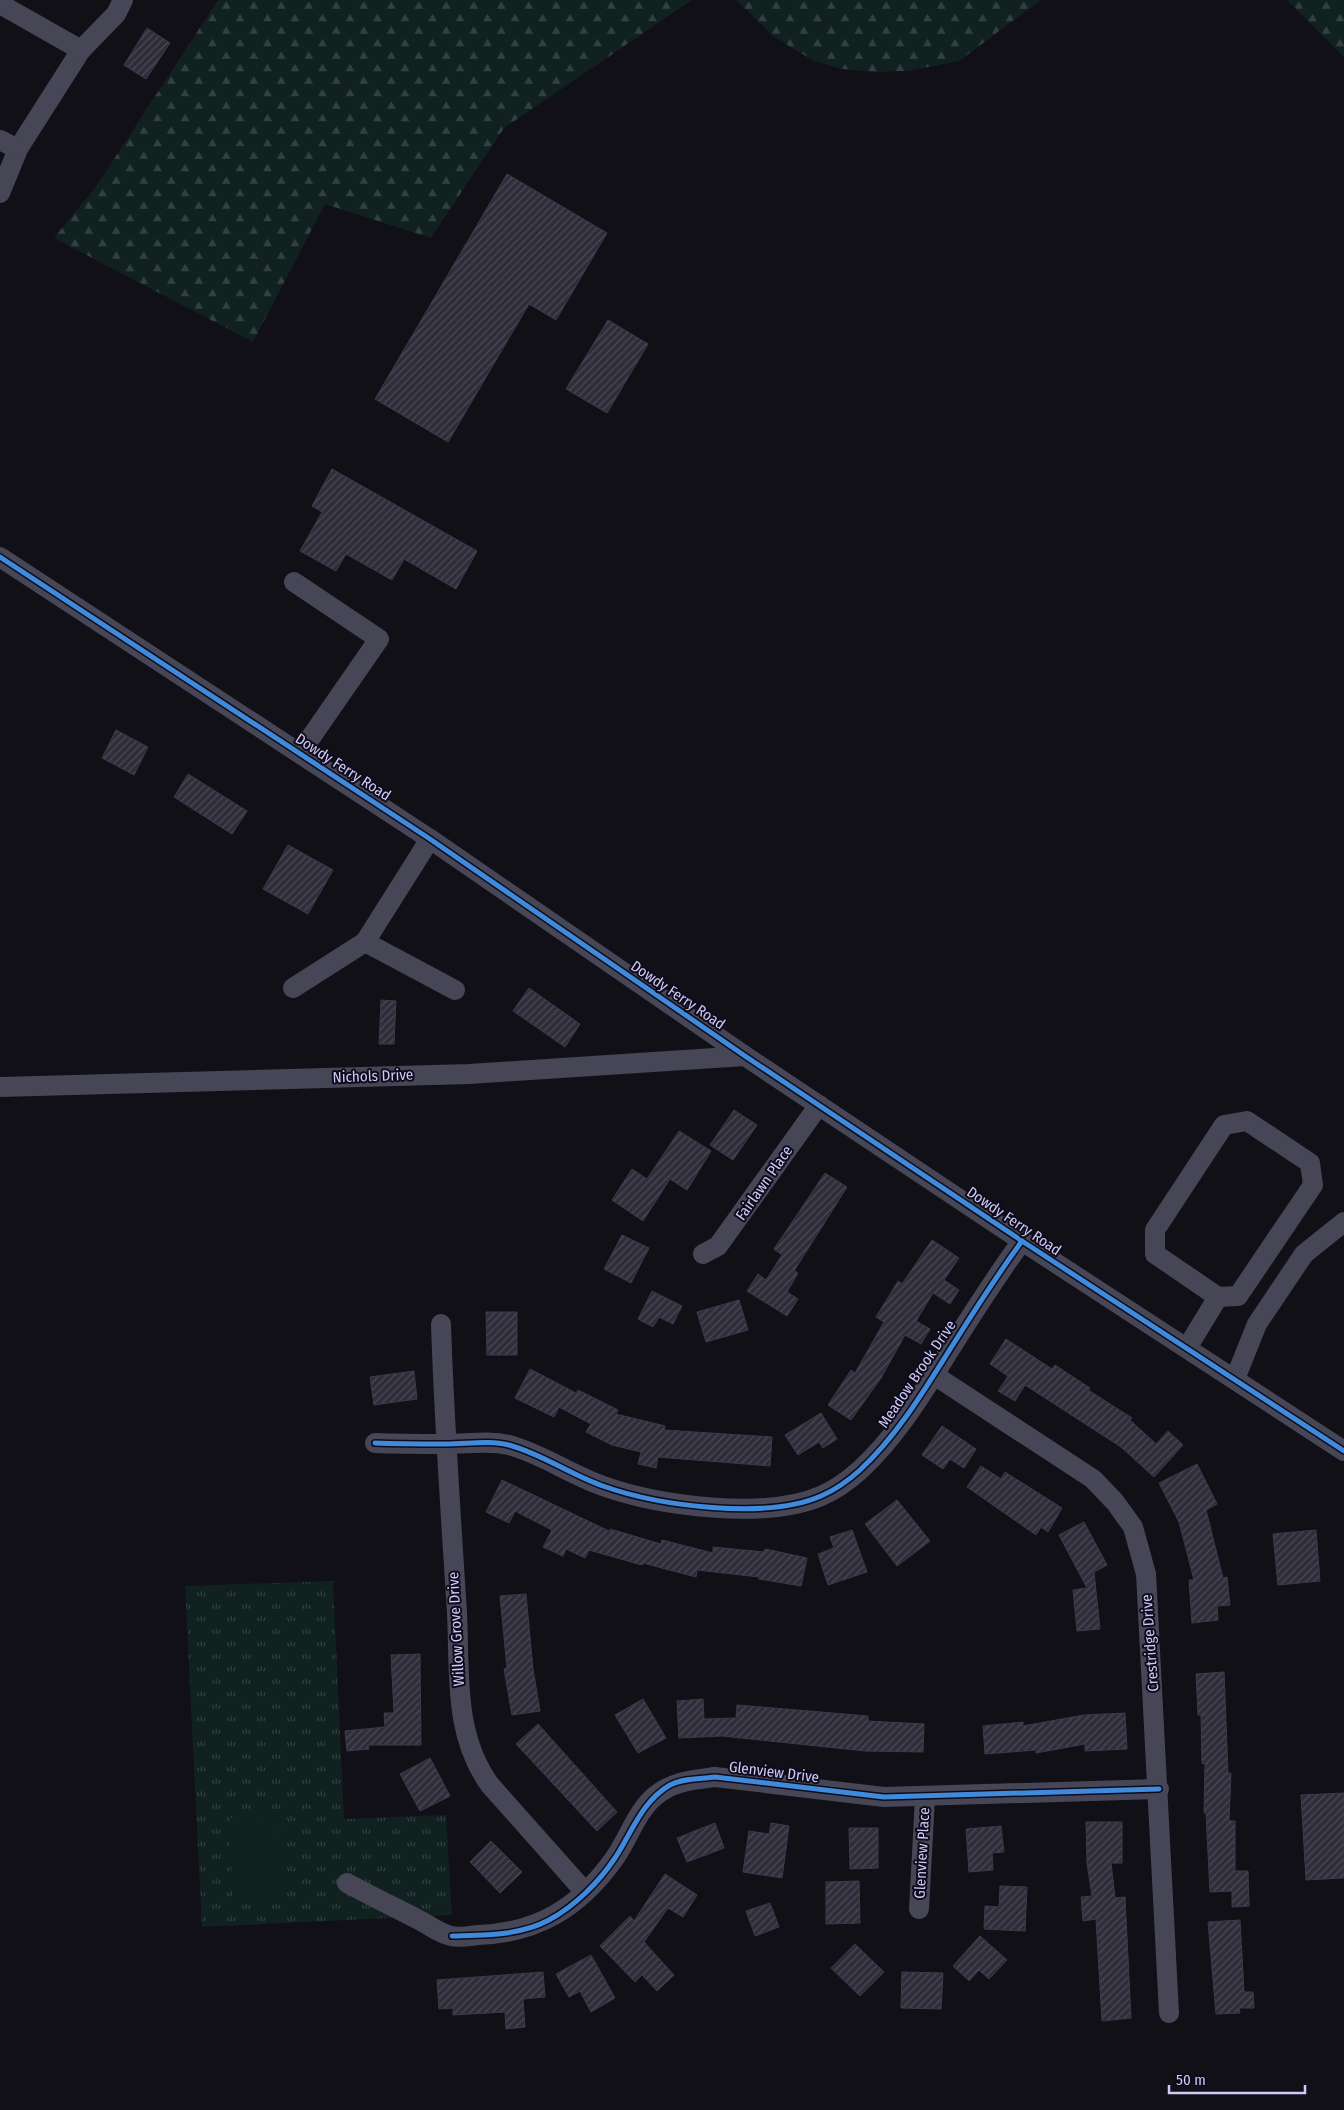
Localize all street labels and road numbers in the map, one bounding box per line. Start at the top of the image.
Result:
street label: Dowdy Ferry Road [292,730,394,804]
street label: Dowdy Ferry Road [627,957,729,1033]
street label: Nichols Drive [332,1066,414,1086]
street label: Fairlawn Place [732,1142,796,1224]
street label: Dowdy Ferry Road [963,1183,1065,1259]
street label: Meadow Brook Drive [874,1317,960,1431]
street label: Willow Grove Drive [444,1571,468,1687]
street label: Crestridge Drive [1138,1594,1162,1692]
street label: Glenview Drive [728,1758,820,1786]
street label: Glenview Place [911,1807,933,1899]

